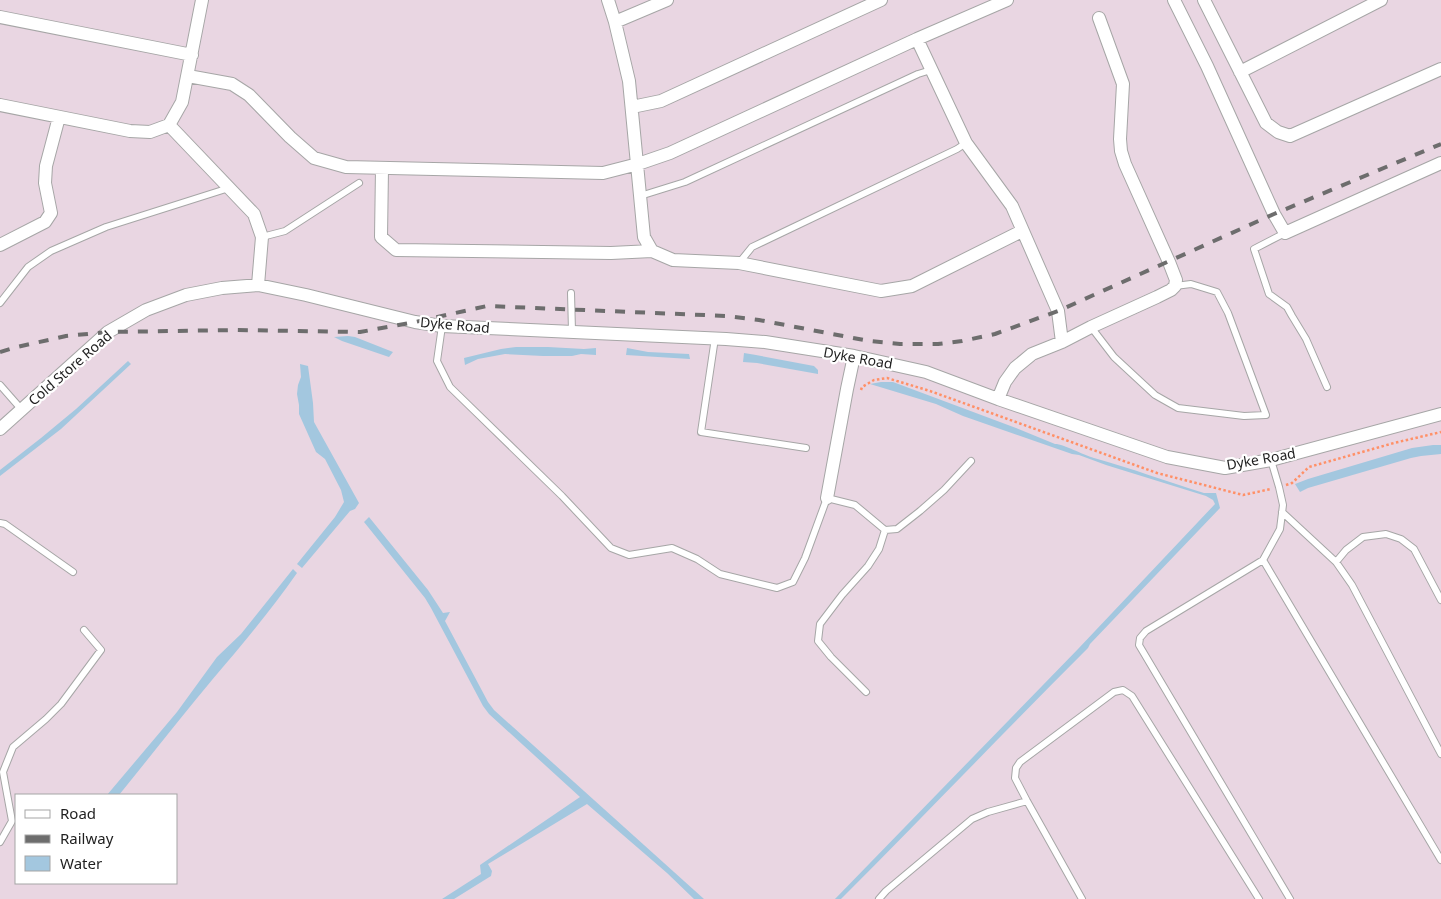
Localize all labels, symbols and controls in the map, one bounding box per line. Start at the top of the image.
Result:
street label: Dyke Road [419,312,491,337]
street label: Cold Store Road [24,326,116,409]
street label: Dyke Road [822,342,894,373]
street label: Dyke Road [1225,443,1297,474]
legend [15,794,178,884]
text: Road [60,803,96,823]
text: Railway [60,828,114,848]
text: Water [60,853,102,873]

